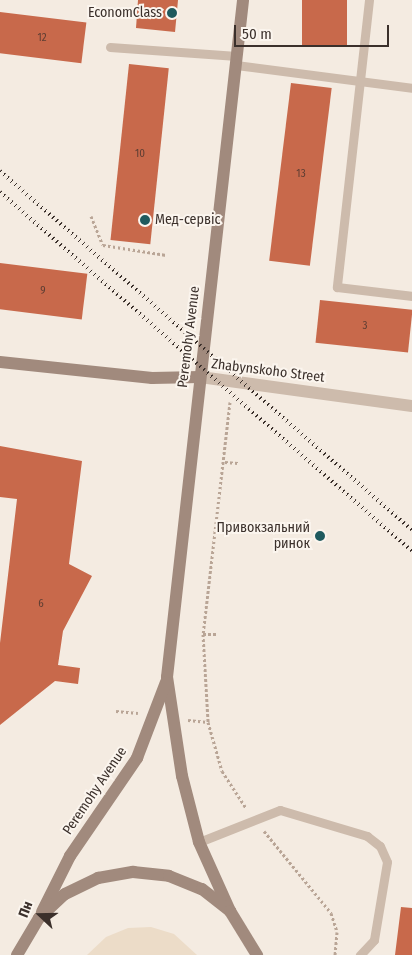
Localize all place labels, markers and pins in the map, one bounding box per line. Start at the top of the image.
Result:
place label: EconomClass [88,5,162,21]
marker: EconomClass [166,7,178,19]
place label: Мед-сервіс [155,212,221,228]
marker: Мед-сервіс [139,214,151,226]
place label: Привокзальний ринок [217,520,310,552]
marker: Привокзальний ринок [314,530,326,542]

